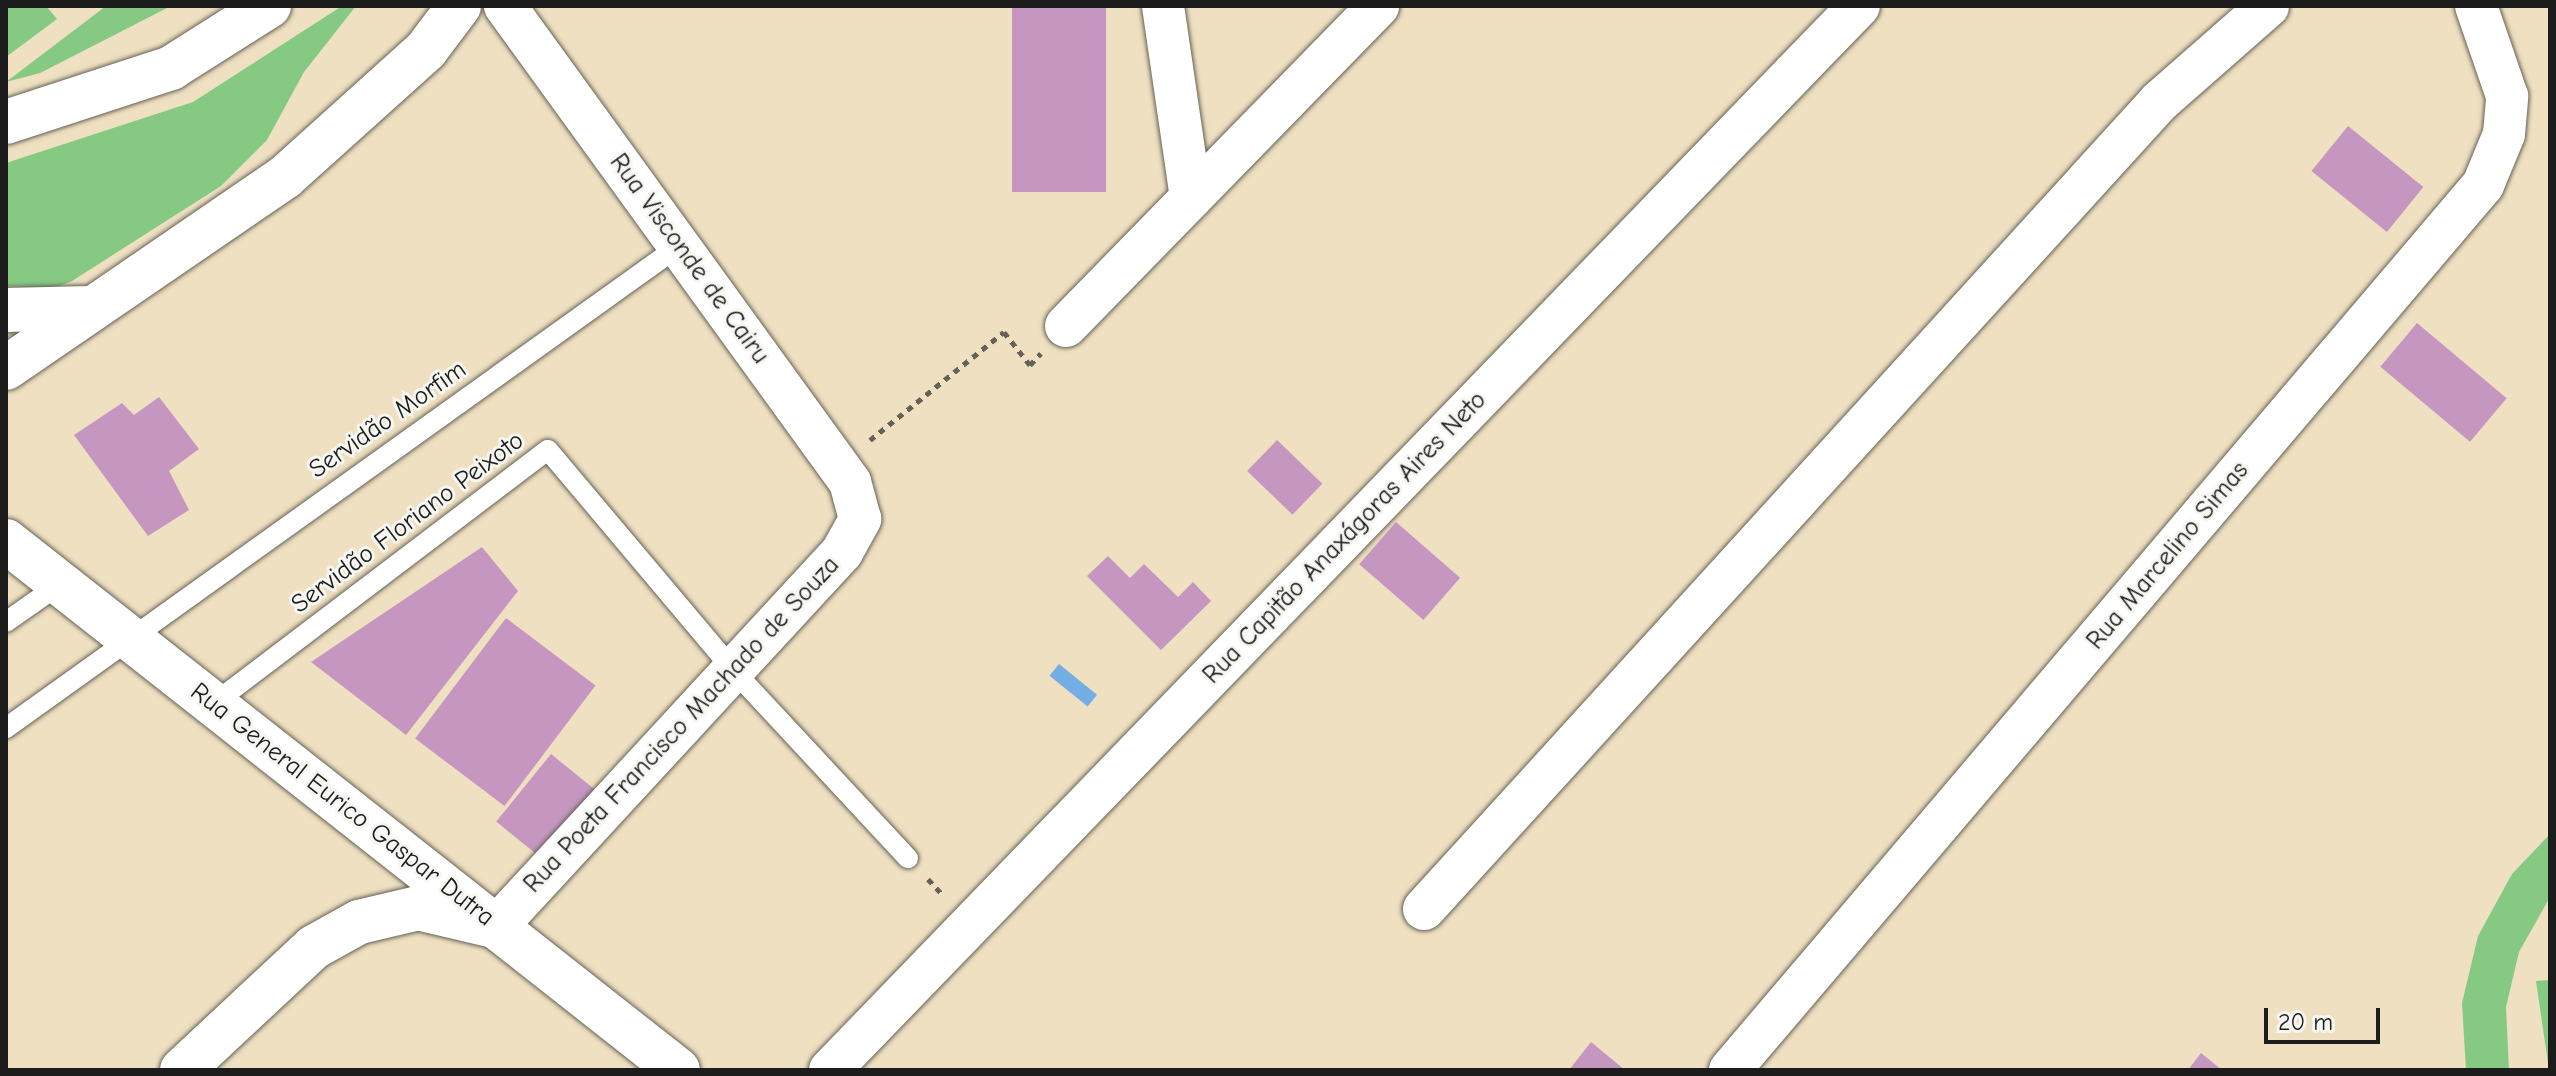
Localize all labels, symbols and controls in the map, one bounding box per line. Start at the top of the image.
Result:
street label: Rua Visconde de Cairu [602,148,776,370]
street label: Servidão Morfim [303,354,473,486]
street label: Rua Capitão Anaxágoras Aires Neto [1197,385,1493,691]
street label: Servidão Floriano Peixoto [286,425,530,621]
street label: Rua Marcelino Simas [2080,456,2256,656]
street label: Rua Poeta Francisco Machado de Souza [517,550,847,900]
street label: Rua General Eurico Gaspar Dutra [184,677,500,933]
scale bar [2268,992,2384,1042]
text: 20 m [2278,1008,2333,1036]

